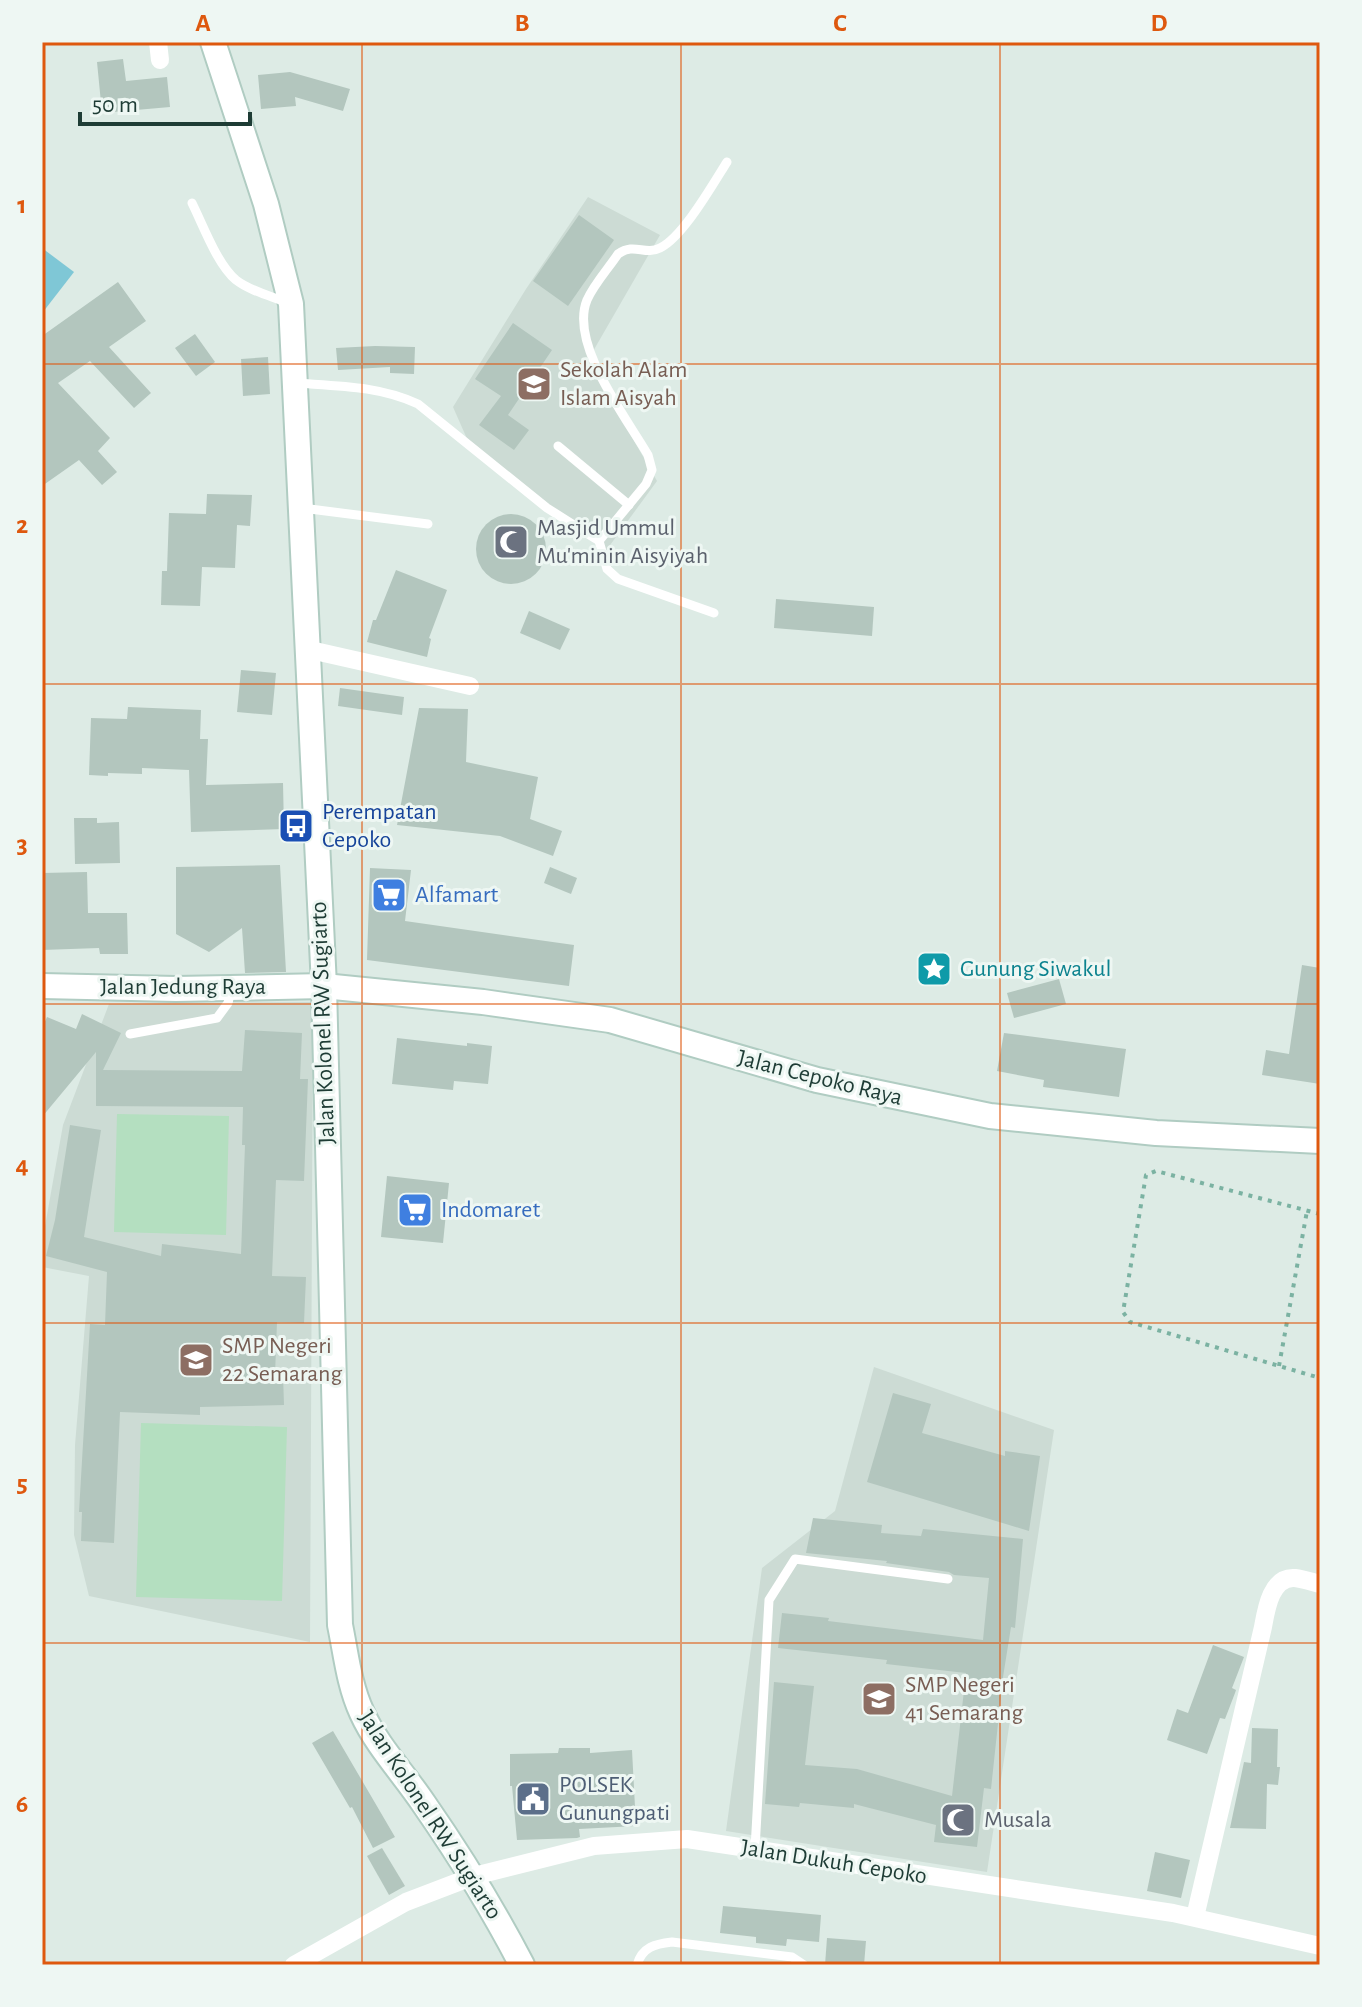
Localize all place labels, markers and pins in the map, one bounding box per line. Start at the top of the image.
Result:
place label: Sekolah Alam Islam Aisyah [560,358,688,410]
school or university icon: Sekolah Alam Islam Aisyah [515,365,553,403]
place label: Masjid Ummul Mu'minin Aisyiyah [537,516,708,568]
mosque icon: Masjid Ummul Mu'minin Aisyiyah [492,523,530,561]
place label: Perempatan Cepoko [322,800,437,852]
bus stop icon: Perempatan Cepoko [277,807,315,845]
supermarket icon: Alfamart [370,876,408,914]
place label: Alfamart [415,883,498,907]
place icon: Gunung Siwakul [915,950,953,988]
place label: Gunung Siwakul [960,957,1111,981]
supermarket icon: Indomaret [396,1191,434,1229]
place label: Indomaret [441,1198,540,1222]
place label: SMP Negeri 22 Semarang [222,1334,343,1386]
school or university icon: SMP Negeri 22 Semarang [177,1341,215,1379]
place label: SMP Negeri 41 Semarang [905,1673,1023,1725]
school or university icon: SMP Negeri 41 Semarang [860,1680,898,1718]
place label: POLSEK Gunungpati [559,1773,670,1825]
public building icon: POLSEK Gunungpati [514,1780,552,1818]
mosque icon: Musala [939,1801,977,1839]
place label: Musala [984,1808,1052,1832]

